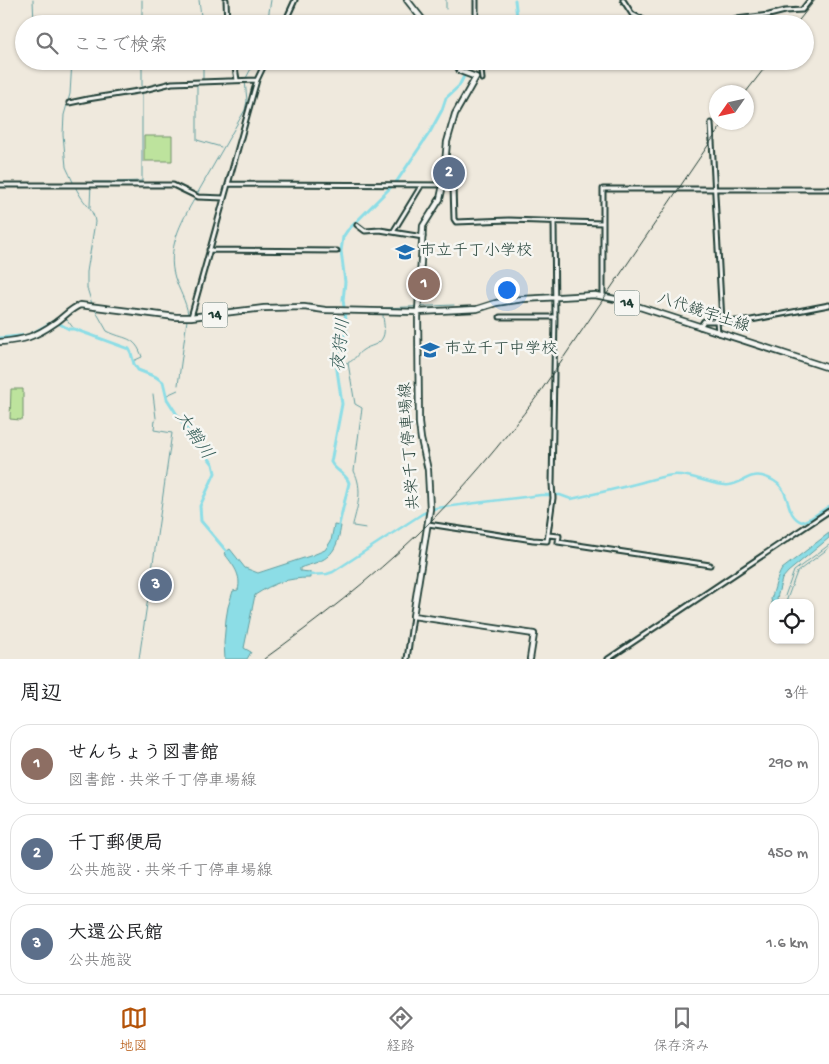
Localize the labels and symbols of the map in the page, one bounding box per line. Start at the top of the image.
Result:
north arrow [709,85,754,130]
pin: 2 [433,154,465,192]
school or university icon: 市立千丁小学校 [394,241,416,263]
place label: 市立千丁小学校 [420,242,532,262]
pin: 1 [408,265,440,303]
your location [494,277,520,303]
street label: 八代鏡宇土線 [654,288,752,338]
road number: 14 [614,290,640,316]
road number: 14 [202,302,228,328]
water label: 夜狩川 [328,317,355,373]
school or university icon: 市立千丁中学校 [419,339,441,361]
place label: 市立千丁中学校 [445,340,557,360]
street label: 共栄千丁停車場線 [395,381,425,511]
water label: 大鞘川 [169,407,218,464]
pin: 3 [140,566,172,604]

